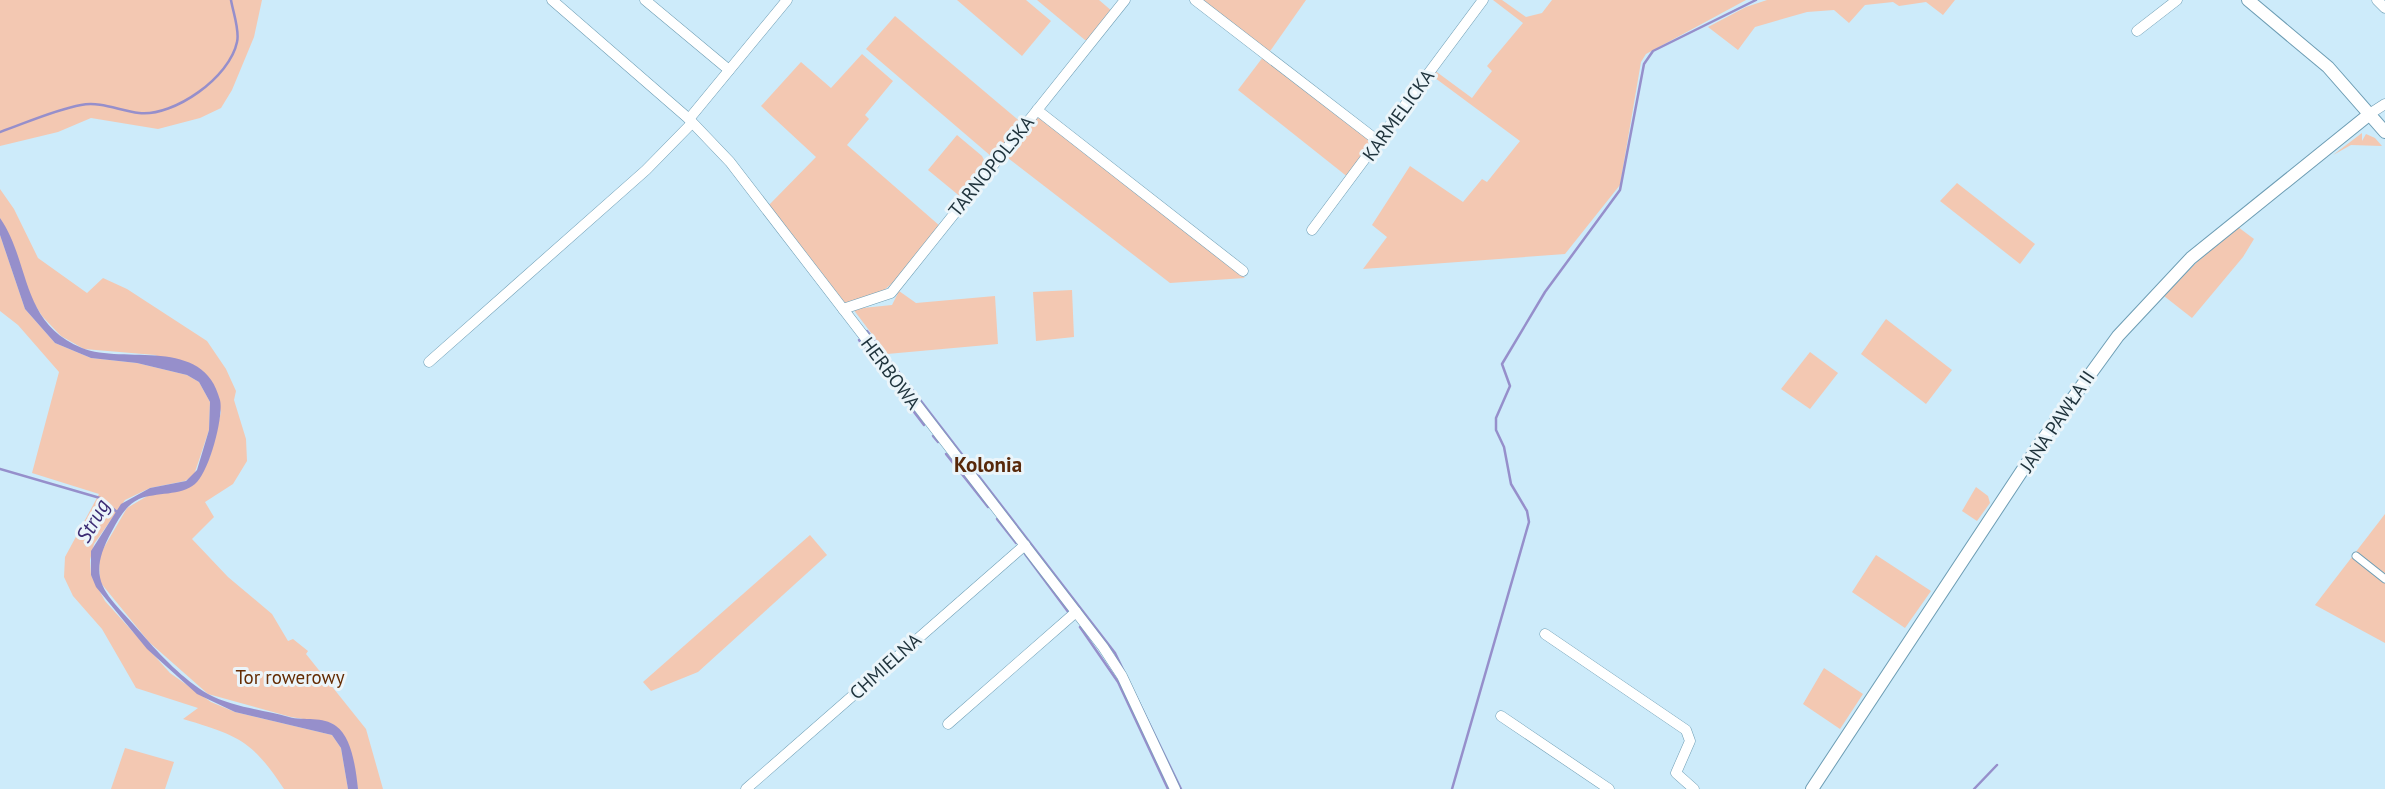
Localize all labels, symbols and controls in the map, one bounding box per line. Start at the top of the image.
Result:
street label: KARMELICKA [1357,65,1439,165]
street label: TARNOPOLSKA [943,111,1039,221]
street label: HERBOWA [856,332,926,414]
street label: JANA PAWŁA II [2014,366,2100,477]
district label: Kolonia [954,451,1022,478]
water label: Strug [70,494,116,547]
street label: CHMIELNA [844,628,926,704]
park label: Tor rowerowy [235,665,345,689]

